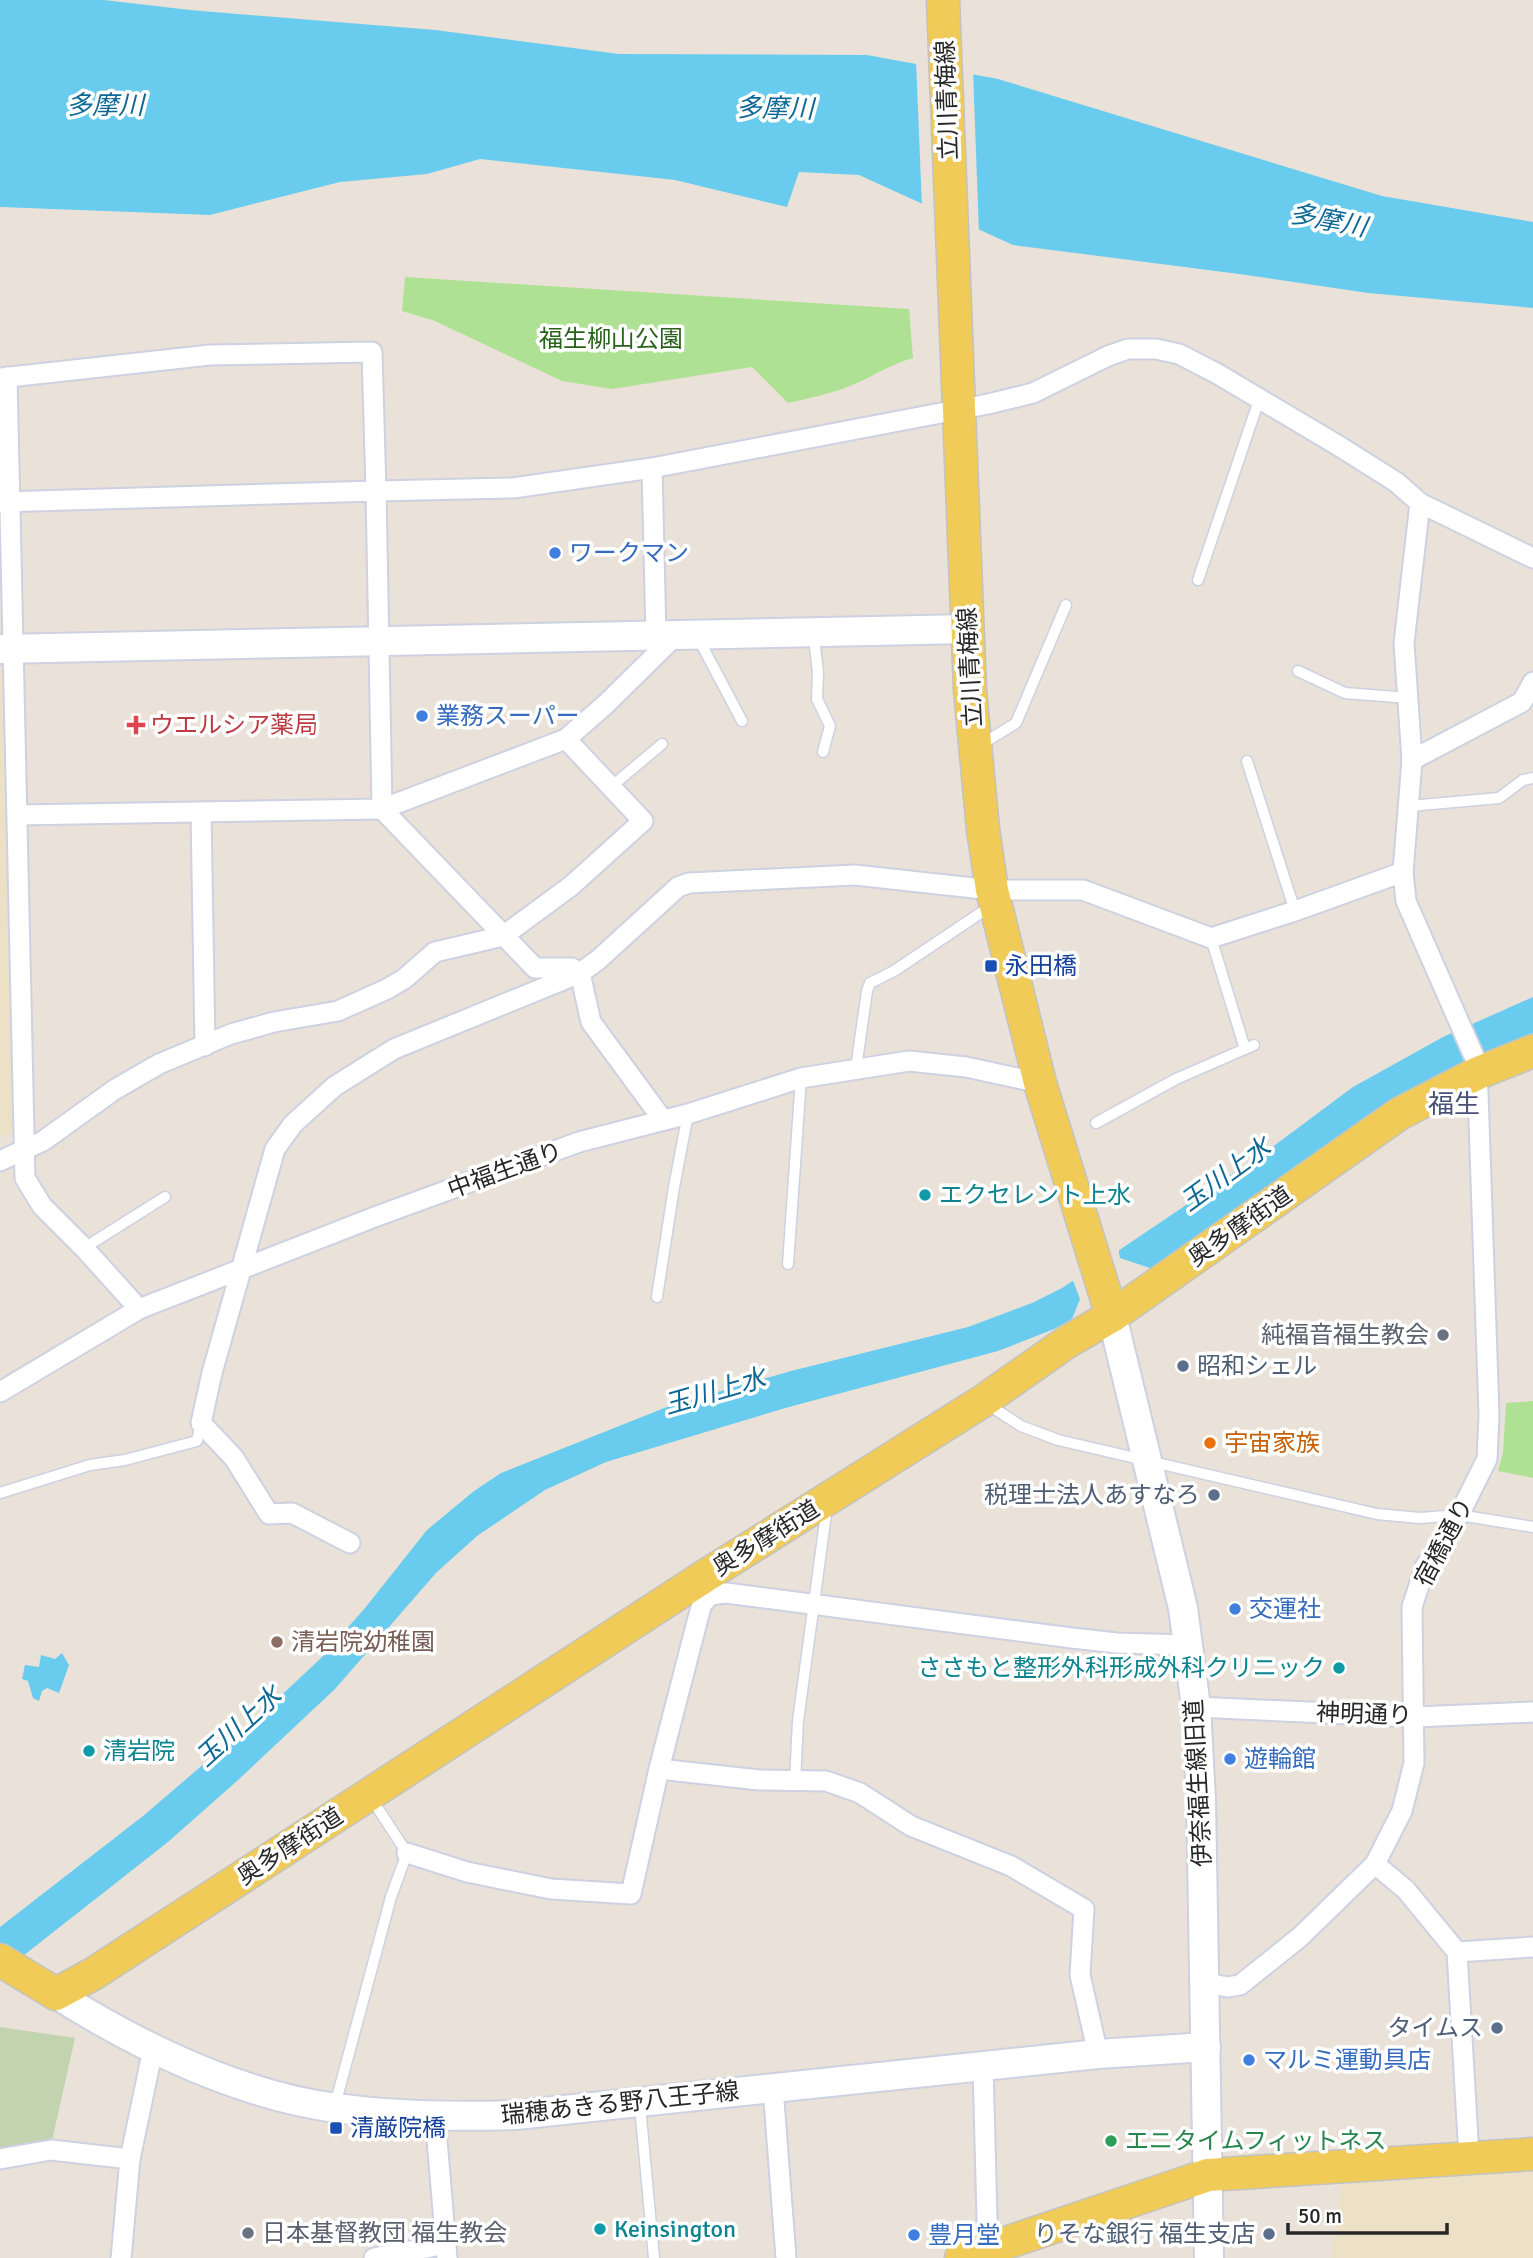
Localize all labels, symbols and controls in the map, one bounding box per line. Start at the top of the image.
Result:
street label: 立川青梅線 [930,40,964,160]
water label: 多摩川 [66,90,147,122]
water label: 多摩川 [736,92,817,126]
water label: 多摩川 [1287,198,1372,245]
park label: 福生柳山公園 [539,324,683,354]
place label: ワークマン [569,538,689,568]
marker: ワークマン [547,545,563,561]
street label: 立川青梅線 [952,606,988,728]
place label: 業務スーパー [436,701,580,731]
marker: 業務スーパー [414,708,430,724]
place label: ウエルシア薬局 [150,710,318,740]
marker: ウエルシア薬局 [128,717,144,733]
place label: 永田橋 [1005,951,1077,981]
marker: 永田橋 [983,958,999,974]
district label: 福生 [1428,1089,1480,1121]
water label: 玉川上水 [1175,1130,1280,1219]
street label: 中福生通り [443,1135,567,1205]
street label: 奥多摩街道 [1182,1179,1298,1273]
place label: エクセレント上水 [939,1180,1131,1210]
marker: エクセレント上水 [917,1187,933,1203]
place label: 純福音福生教会 [1261,1320,1429,1350]
marker: 純福音福生教会 [1435,1327,1451,1343]
place label: 昭和シェル [1197,1351,1317,1381]
marker: 昭和シェル [1175,1358,1191,1374]
water label: 玉川上水 [661,1361,772,1422]
place label: 宇宙家族 [1224,1428,1320,1458]
marker: 宇宙家族 [1202,1435,1218,1451]
place label: 税理士法人あすなろ [984,1480,1200,1510]
marker: 税理士法人あすなろ [1206,1487,1222,1503]
street label: 奥多摩街道 [707,1493,825,1583]
street label: 宿橋通り [1408,1493,1480,1591]
place label: 交運社 [1249,1594,1321,1624]
marker: 交運社 [1227,1601,1243,1617]
place label: 清岩院幼稚園 [291,1627,435,1657]
marker: 清岩院幼稚園 [269,1634,285,1650]
place label: ささもと整形外科形成外科クリニック [917,1653,1325,1683]
marker: ささもと整形外科形成外科クリニック [1331,1660,1347,1676]
water label: 玉川上水 [190,1678,291,1774]
street label: 神明通り [1316,1697,1412,1731]
street label: 伊奈福生線旧道 [1179,1698,1217,1868]
place label: 清岩院 [103,1736,175,1766]
marker: 清岩院 [81,1743,97,1759]
place label: 遊輪館 [1244,1744,1316,1774]
marker: 遊輪館 [1222,1751,1238,1767]
street label: 奥多摩街道 [232,1801,348,1891]
place label: タイムス [1387,2013,1483,2043]
marker: タイムス [1489,2020,1505,2036]
place label: マルミ運動具店 [1263,2045,1431,2075]
marker: マルミ運動具店 [1241,2052,1257,2068]
street label: 瑞穂あきる野八王子線 [499,2076,741,2130]
place label: 清厳院橋 [350,2113,446,2143]
marker: 清厳院橋 [328,2120,344,2136]
place label: エニタイムフィットネス [1125,2126,1387,2156]
marker: エニタイムフィットネス [1103,2133,1119,2149]
scale bar [1288,2192,1447,2236]
text: 50 m [1298,2203,1342,2229]
place label: Keinsington [614,2214,736,2244]
place label: 日本基督教団 福生教会 [262,2218,507,2248]
place label: りそな銀行 福生支店 [1034,2219,1255,2249]
place label: 豊月堂 [928,2220,1000,2250]
marker: Keinsington [592,2221,608,2237]
marker: 日本基督教団 福生教会 [240,2225,256,2241]
marker: りそな銀行 福生支店 [1261,2226,1277,2242]
marker: 豊月堂 [906,2227,922,2243]

